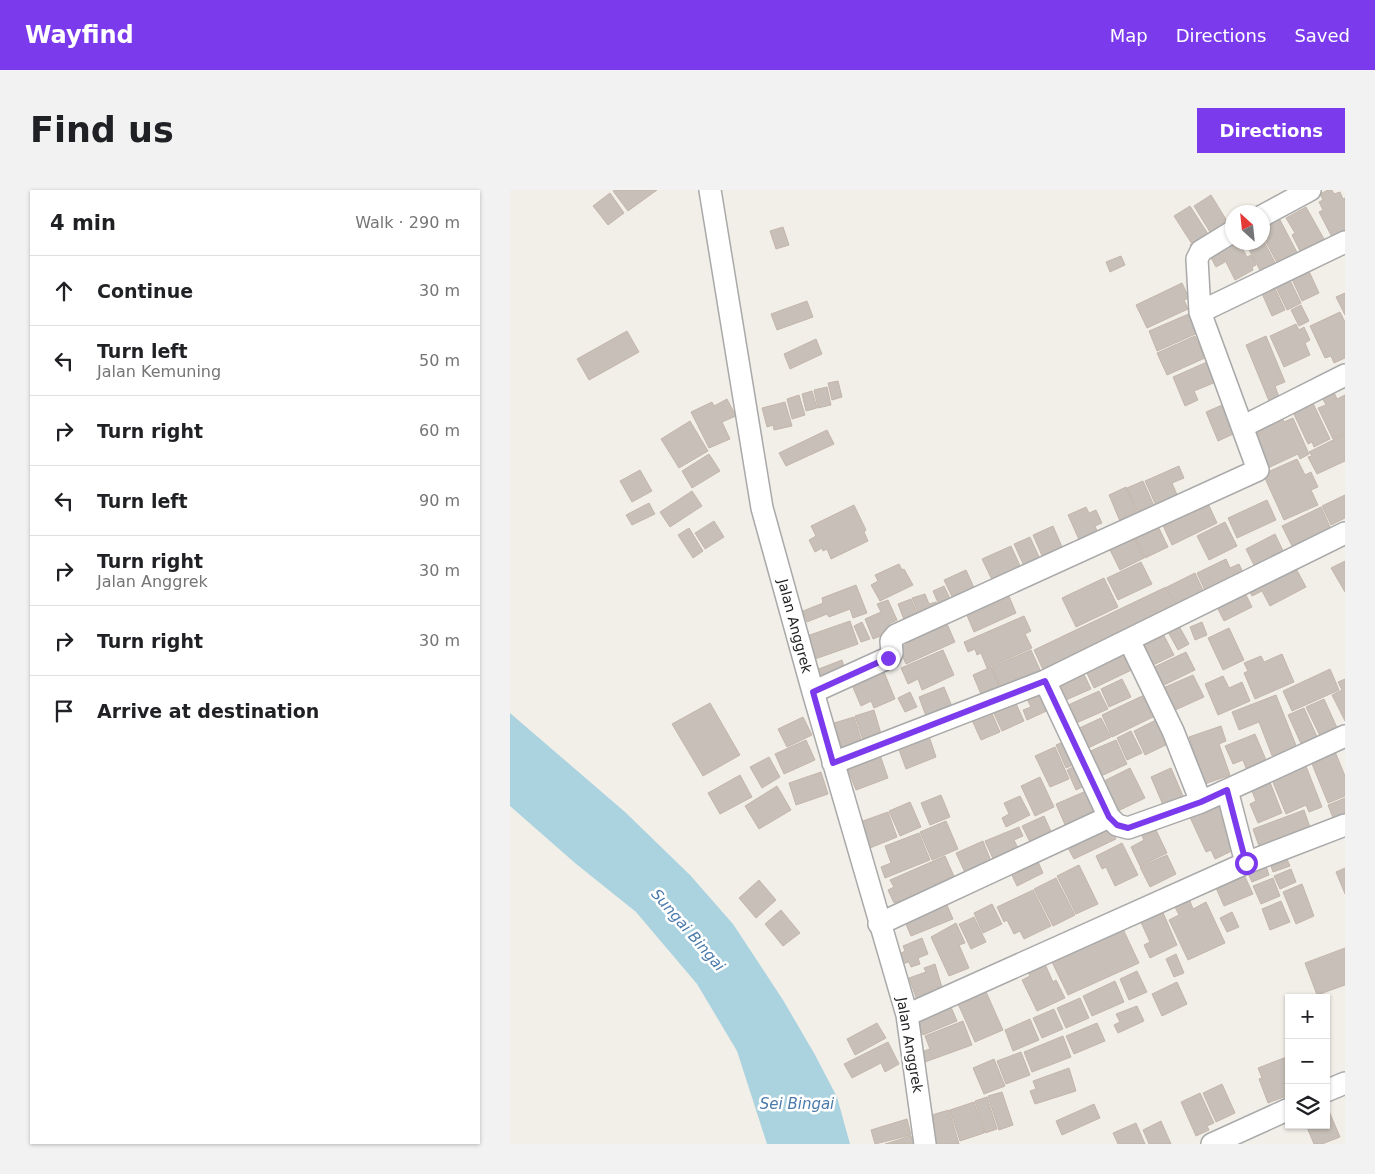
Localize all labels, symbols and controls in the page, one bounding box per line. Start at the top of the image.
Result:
text: Wayfind [25,21,134,49]
text: Map [1110,25,1148,46]
text: Directions [1176,25,1266,46]
text: Saved [1294,25,1350,46]
button: Directions [1197,108,1345,153]
text: Find us [30,110,174,150]
north arrow [1225,205,1270,250]
text: 4 min [50,211,116,235]
text: Walk · 290 m [355,213,460,232]
icon: ahead [50,277,78,305]
text: Continue [97,280,193,302]
text: 30 m [419,281,460,300]
text: Turn left [97,340,188,362]
icon: left [50,347,78,375]
text: 50 m [419,351,460,370]
text: Jalan Kemuning [97,362,221,381]
icon: right [50,417,78,445]
text: Turn right [97,420,203,442]
text: 60 m [419,421,460,440]
icon: left [50,487,78,515]
text: Turn left [97,490,188,512]
text: 90 m [419,491,460,510]
text: Turn right [97,550,203,572]
icon: right [50,557,78,585]
text: 30 m [419,561,460,580]
text: Jalan Anggrek [97,572,208,591]
street label: Jalan Anggrek [774,576,815,676]
icon: right [50,627,78,655]
text: Turn right [97,630,203,652]
text: 30 m [419,631,460,650]
route end [877,647,900,670]
icon: arrive [50,697,78,725]
text: Arrive at destination [97,700,319,722]
route start [1235,852,1258,875]
water label: Sungai Bingai [647,885,729,975]
map controls [1285,994,1330,1129]
button: + [1285,994,1330,1039]
street label: Jalan Anggrek [894,995,926,1095]
button: − [1285,1039,1330,1084]
button: layers [1285,1084,1330,1129]
water label: Sei Bingai [760,1095,835,1113]

